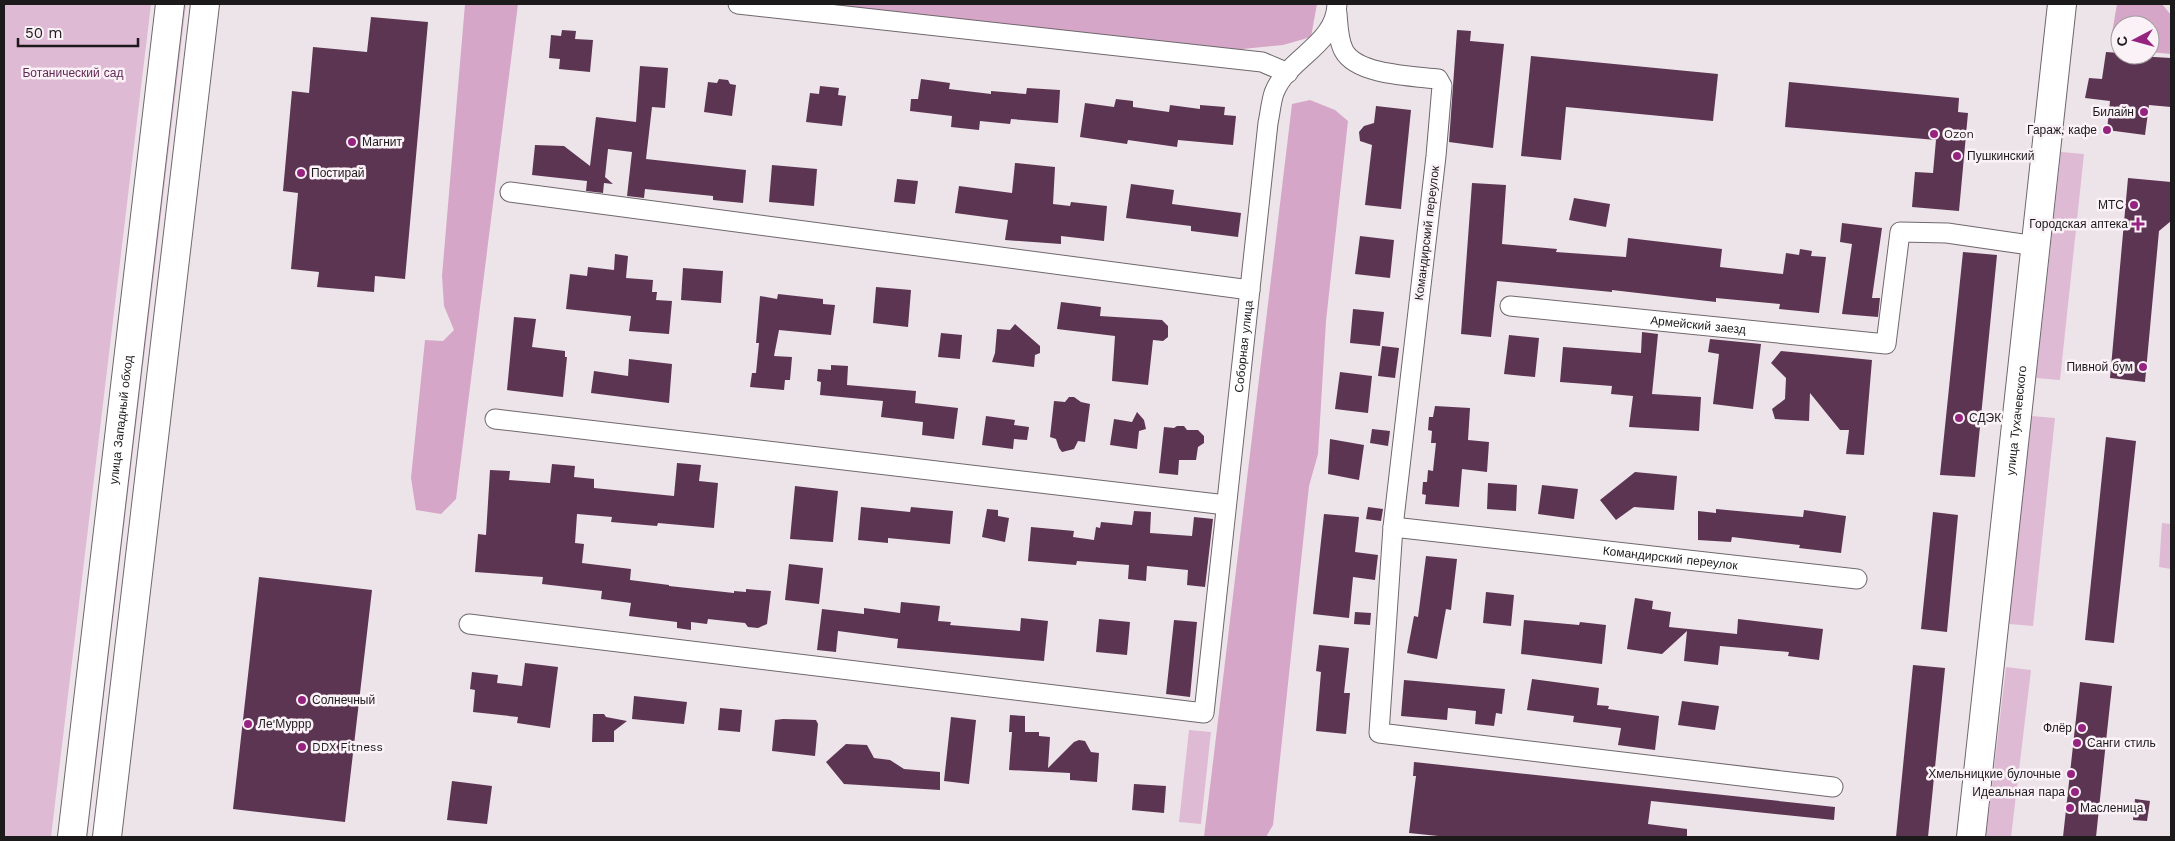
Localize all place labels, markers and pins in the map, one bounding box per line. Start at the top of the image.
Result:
place label: Билайн [2092,105,2134,119]
marker: Билайн [2138,106,2150,118]
place label: Гараж, кафе [2027,123,2097,137]
marker: Гараж, кафе [2101,124,2113,136]
place label: Ozon [1944,127,1974,141]
marker: Ozon [1928,128,1940,140]
place label: Магнит [362,135,403,149]
marker: Магнит [346,136,358,148]
place label: Пушкинский [1967,149,2035,163]
marker: Пушкинский [1951,150,1963,162]
place label: Постирай [311,166,365,180]
marker: Постирай [295,167,307,179]
place label: МТС [2098,198,2124,212]
marker: МТС [2128,199,2140,211]
place label: Городская аптека [2029,217,2128,231]
marker: Городская аптека [2132,218,2144,230]
place label: Пивной бум [2066,360,2133,374]
marker: Пивной бум [2137,361,2149,373]
place label: СДЭК [1969,411,2001,425]
marker: СДЭК [1953,412,1965,424]
place label: Солнечный [312,693,375,707]
marker: Солнечный [296,694,308,706]
place label: Ле'Муррр [258,717,312,731]
marker: Ле'Муррр [242,718,254,730]
place label: Флёр [2043,721,2072,735]
marker: Флёр [2076,722,2088,734]
place label: Санги стиль [2087,736,2156,750]
marker: Санги стиль [2071,737,2083,749]
place label: DDX Fitness [312,740,383,754]
marker: DDX Fitness [296,741,308,753]
place label: Хмельницкие булочные [1928,767,2061,781]
marker: Хмельницкие булочные [2065,768,2077,780]
place label: Идеальная пара [1972,785,2065,799]
marker: Идеальная пара [2069,786,2081,798]
place label: Масленица [2080,801,2144,815]
marker: Масленица [2064,802,2076,814]

